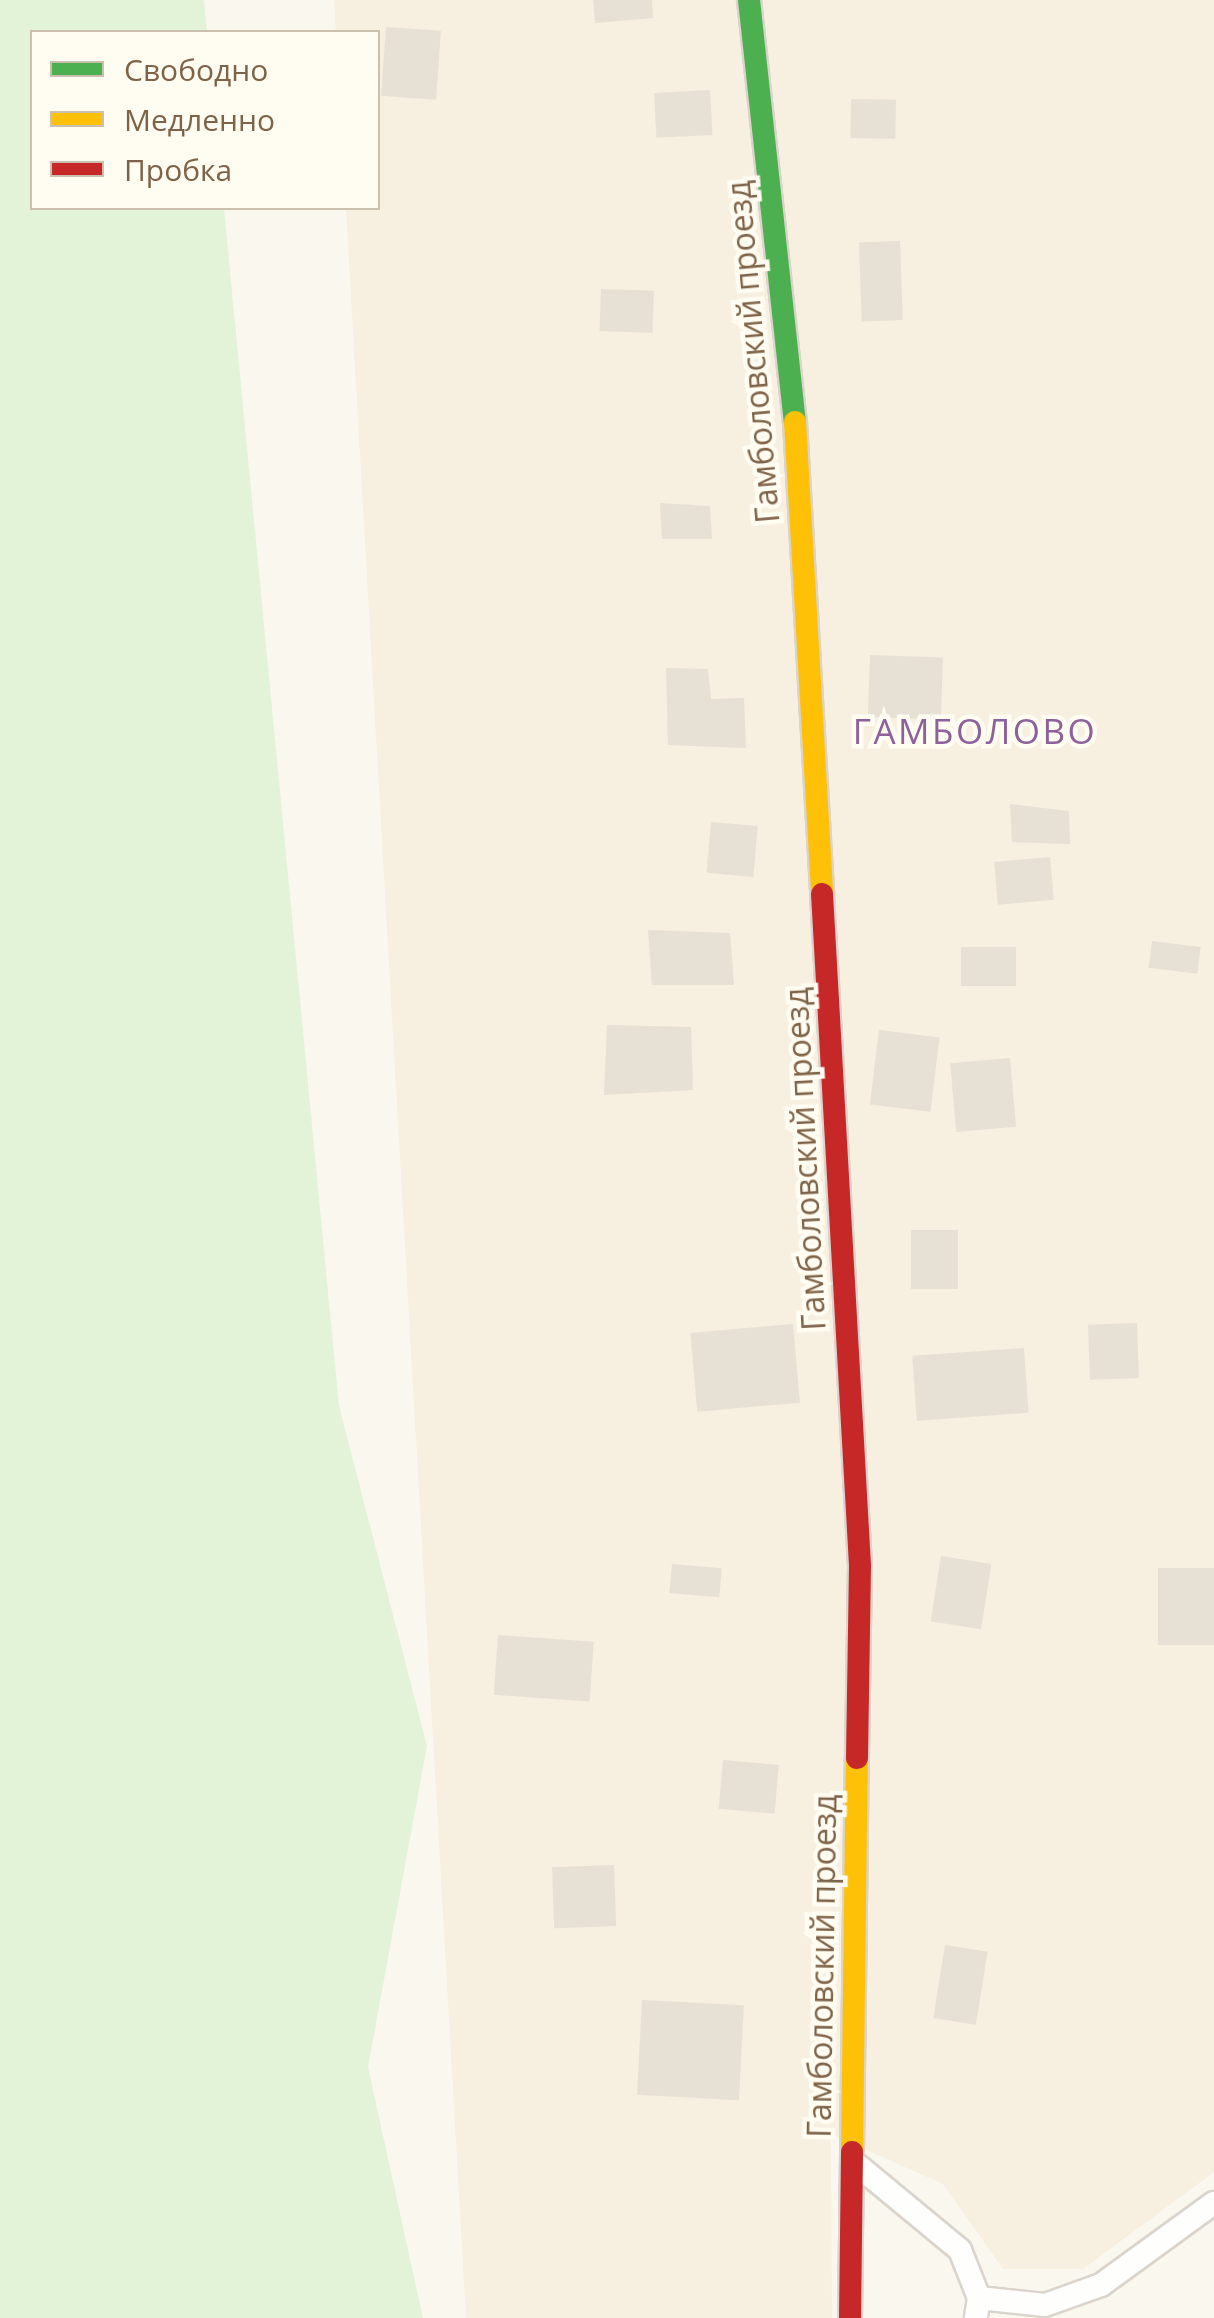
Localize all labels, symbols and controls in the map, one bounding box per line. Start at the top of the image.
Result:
legend [30,30,380,210]
text: Свободно [124,49,268,90]
text: Медленно [124,99,275,140]
text: Пробка [124,149,232,190]
street label: Гамболовский проезд [719,179,787,525]
district label: ГАМБОЛОВО [853,710,1097,752]
street label: Гамболовский проезд [777,986,833,1332]
street label: Гамболовский проезд [800,1794,844,2138]

